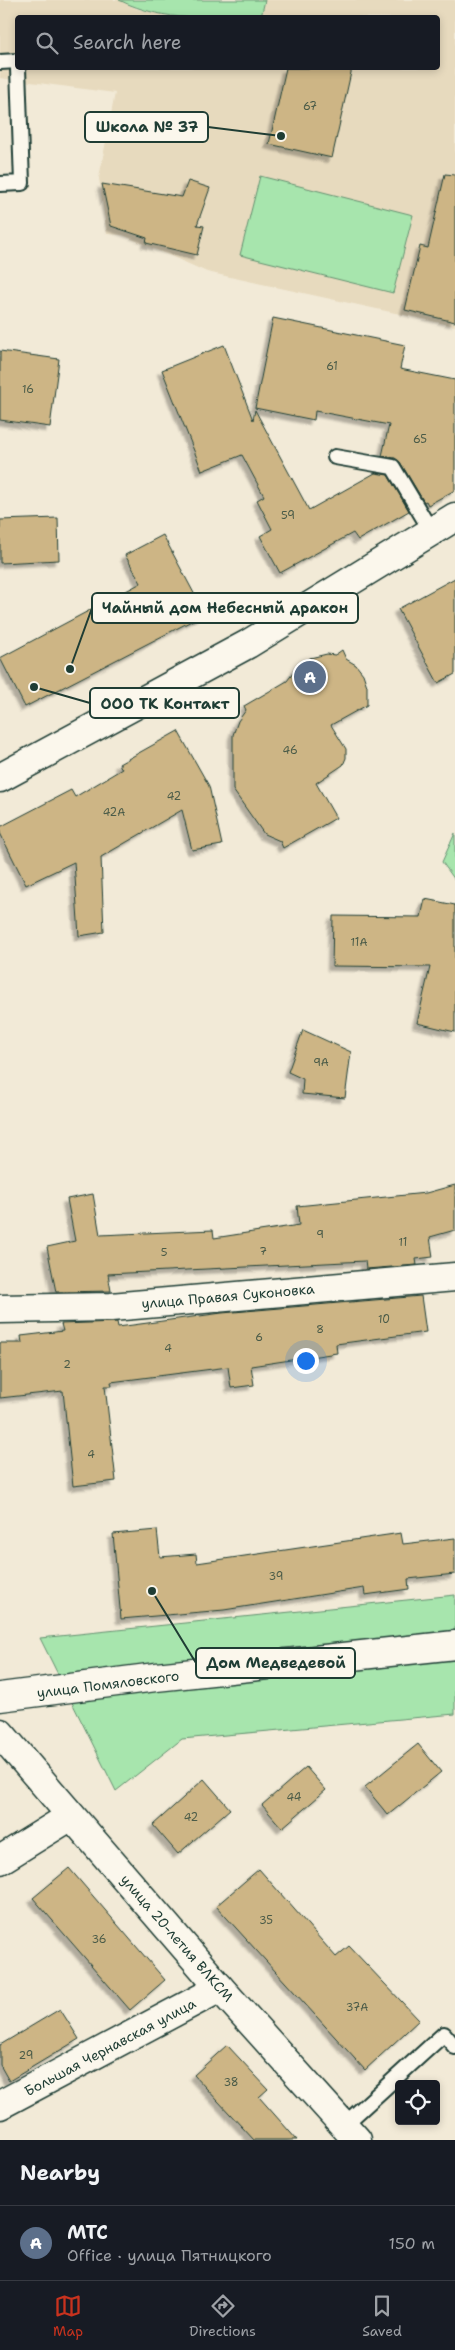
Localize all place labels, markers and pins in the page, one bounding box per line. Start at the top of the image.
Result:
callout: Школа № 37 [85,112,208,142]
callout: Чайный дом Небесный дракон [92,593,358,623]
pin: A [294,658,326,696]
callout: ООО ТК Контакт [90,688,239,718]
callout: Дом Медведевой [196,1648,355,1678]

